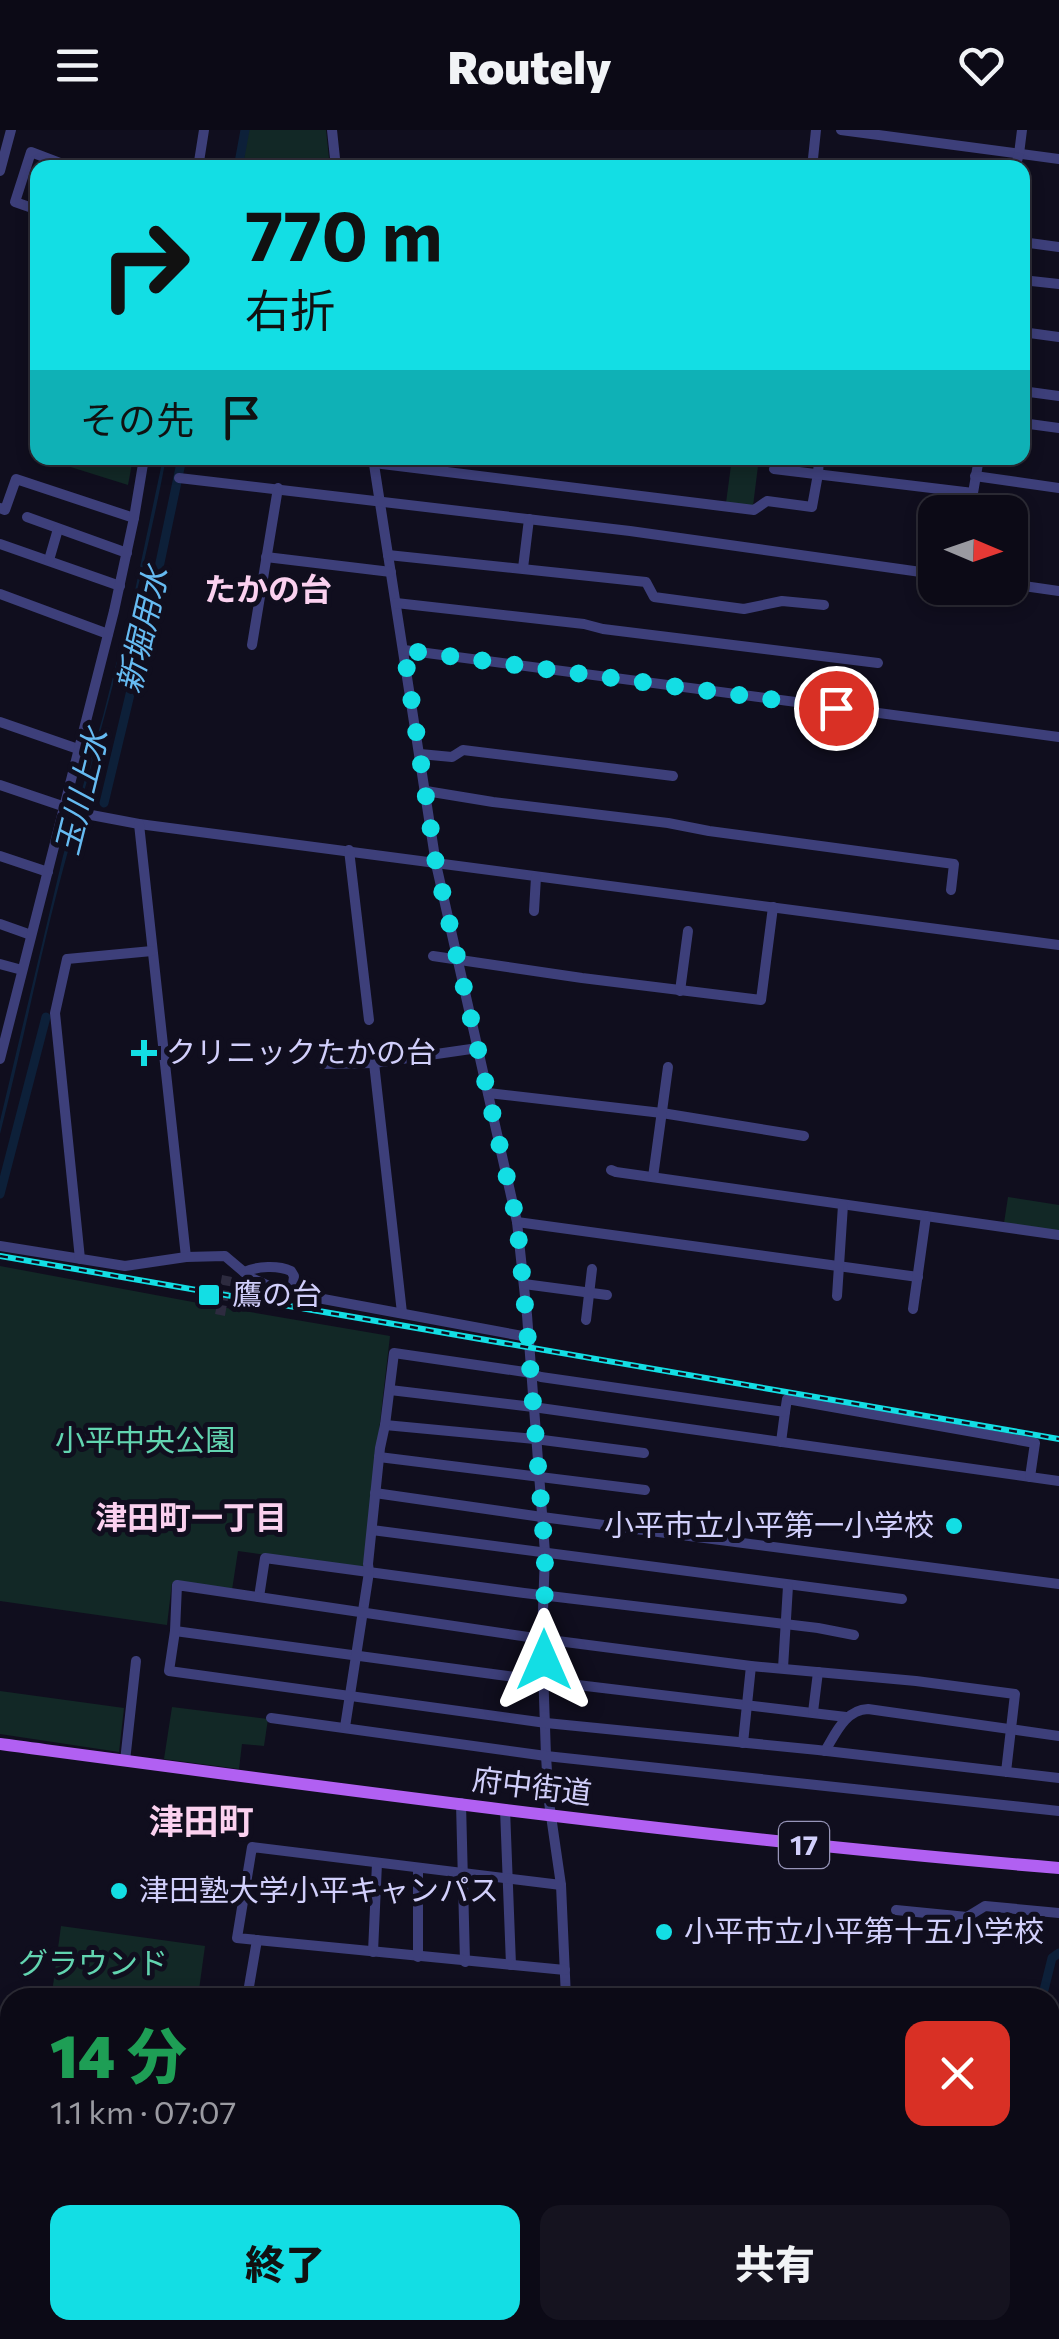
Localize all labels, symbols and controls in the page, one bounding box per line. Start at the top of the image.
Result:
icon: menu [50,38,105,93]
text: Routely [448,38,611,93]
icon: heart [954,38,1009,93]
text: 770 m [245,190,442,275]
icon: right [80,200,210,330]
text: 右折 [245,281,335,336]
icon: arrive [214,390,269,445]
text: その先 [80,395,194,442]
north arrow [918,495,1028,605]
map controls [918,495,1028,605]
water label: 新堀用水 [107,560,176,696]
district label: たかの台 [204,568,332,608]
pin [794,666,879,751]
icon: arrive [809,681,864,736]
water label: 玉川上水 [45,722,116,858]
place label: クリニックたかの台 [166,1032,436,1069]
marker: クリニックたかの台 [131,1040,157,1066]
place label: 鷹の台 [232,1274,322,1311]
marker: 鷹の台 [196,1282,222,1308]
park label: 小平中央公園 [55,1420,235,1457]
district label: 津田町一丁目 [95,1496,287,1536]
place label: 小平市立小平第一小学校 [604,1505,934,1542]
marker: 小平市立小平第一小学校 [943,1515,965,1537]
position arrow [492,1608,596,1712]
street label: 府中街道 [470,1759,594,1810]
district label: 津田町 [148,1798,254,1841]
road number: 17 [779,1822,829,1868]
place label: 津田塾大学小平キャンパス [139,1870,499,1907]
marker: 津田塾大学小平キャンパス [108,1880,130,1902]
place label: 小平市立小平第十五小学校 [684,1911,1044,1948]
marker: 小平市立小平第十五小学校 [653,1921,675,1943]
park label: グラウンド [18,1943,168,1980]
text: 14 分 [50,2017,187,2090]
button: close [905,2021,1010,2126]
text: 1.1 km · 07:07 [50,2091,236,2131]
button: 終了 [50,2205,520,2320]
button: 共有 [540,2205,1010,2320]

